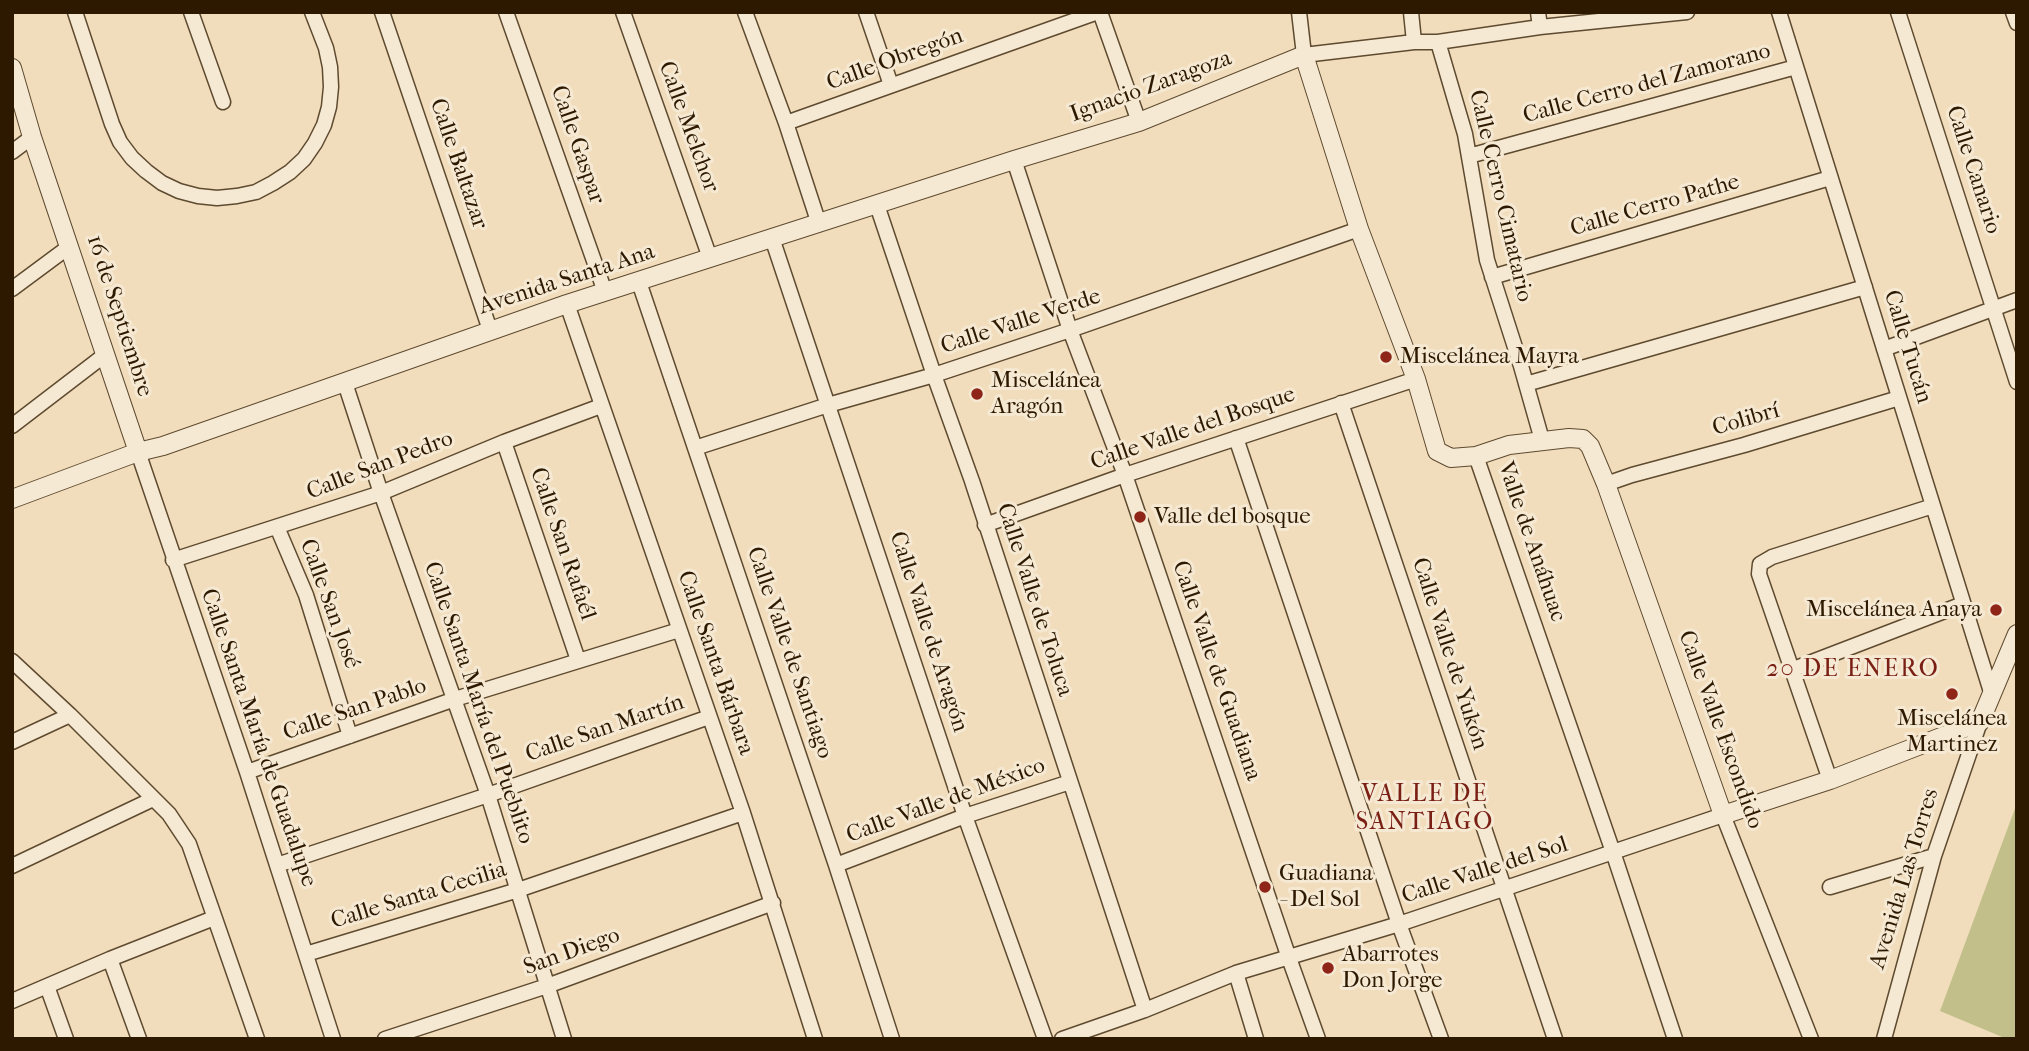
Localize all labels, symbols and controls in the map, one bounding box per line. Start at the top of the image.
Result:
street label: Calle Obregón [823,23,967,97]
street label: Calle Cerro del Zamorano [1520,38,1774,130]
street label: Ignacio Zaragoza [1066,45,1236,129]
street label: Calle Melchor [652,58,724,196]
street label: Calle Gaspar [544,82,610,208]
street label: Calle Cerro Cimatario [1462,87,1538,305]
street label: Calle Baltazar [423,95,493,233]
street label: Calle Canario [1939,102,2007,238]
street label: Calle Cerro Pathe [1567,169,1743,243]
street label: 16 de Septiembre [80,232,158,400]
street label: Avenida Santa Ana [476,239,658,321]
street label: Calle Valle Verde [938,283,1104,361]
street label: Calle Tucán [1877,287,1937,407]
place label: Miscelánea Mayra [1400,343,1579,371]
marker: Miscelánea Mayra [1378,349,1394,365]
place label: Miscelánea Aragón [991,367,1101,421]
street label: Calle Valle del Bosque [1087,381,1299,477]
marker: Miscelánea Aragón [969,386,985,402]
street label: Colibrí [1709,397,1783,443]
street label: Calle San Pedro [303,425,457,507]
street label: Valle de Anáhuac [1491,458,1571,626]
street label: Calle San Rafaél [523,464,601,624]
street label: Calle Valle de Toluca [990,500,1078,700]
place label: Valle del bosque [1154,503,1311,531]
marker: Valle del bosque [1132,509,1148,525]
street label: Calle Valle de Aragón [883,528,973,736]
street label: Calle San José [293,536,365,672]
street label: Calle Valle de Santiago [740,544,838,762]
street label: Calle Valle de Yukón [1405,554,1493,754]
street label: Calle Valle de Guadiana [1165,557,1267,785]
street label: Calle Santa María del Pueblito [417,558,539,848]
street label: Calle Santa Bárbara [671,567,759,759]
street label: Calle Santa María de Guadalupe [194,585,322,891]
place label: Miscelánea Anaya [1806,596,1982,624]
marker: Miscelánea Anaya [1988,602,2004,618]
street label: Calle Valle Escondido [1671,627,1769,833]
district label: 20 DE ENERO [1768,656,1938,684]
street label: Calle San Pablo [280,673,430,747]
marker: Miscelánea Martinez [1944,686,1960,702]
street label: Calle San Martín [522,689,688,769]
place label: Miscelánea Martinez [1897,705,2007,759]
street label: Calle Valle de México [843,752,1049,850]
district label: VALLE DE SANTIAGO [1357,781,1493,837]
street label: Avenida Las Torres [1864,786,1946,972]
street label: Calle Valle del Sol [1399,831,1571,911]
street label: Calle Santa Cecilia [328,856,510,936]
place label: Guadiana - Del Sol [1279,860,1373,914]
marker: Guadiana - Del Sol [1257,879,1273,895]
street label: San Diego [520,922,624,982]
place label: Abarrotes Don Jorge [1342,941,1442,995]
marker: Abarrotes Don Jorge [1320,960,1336,976]

